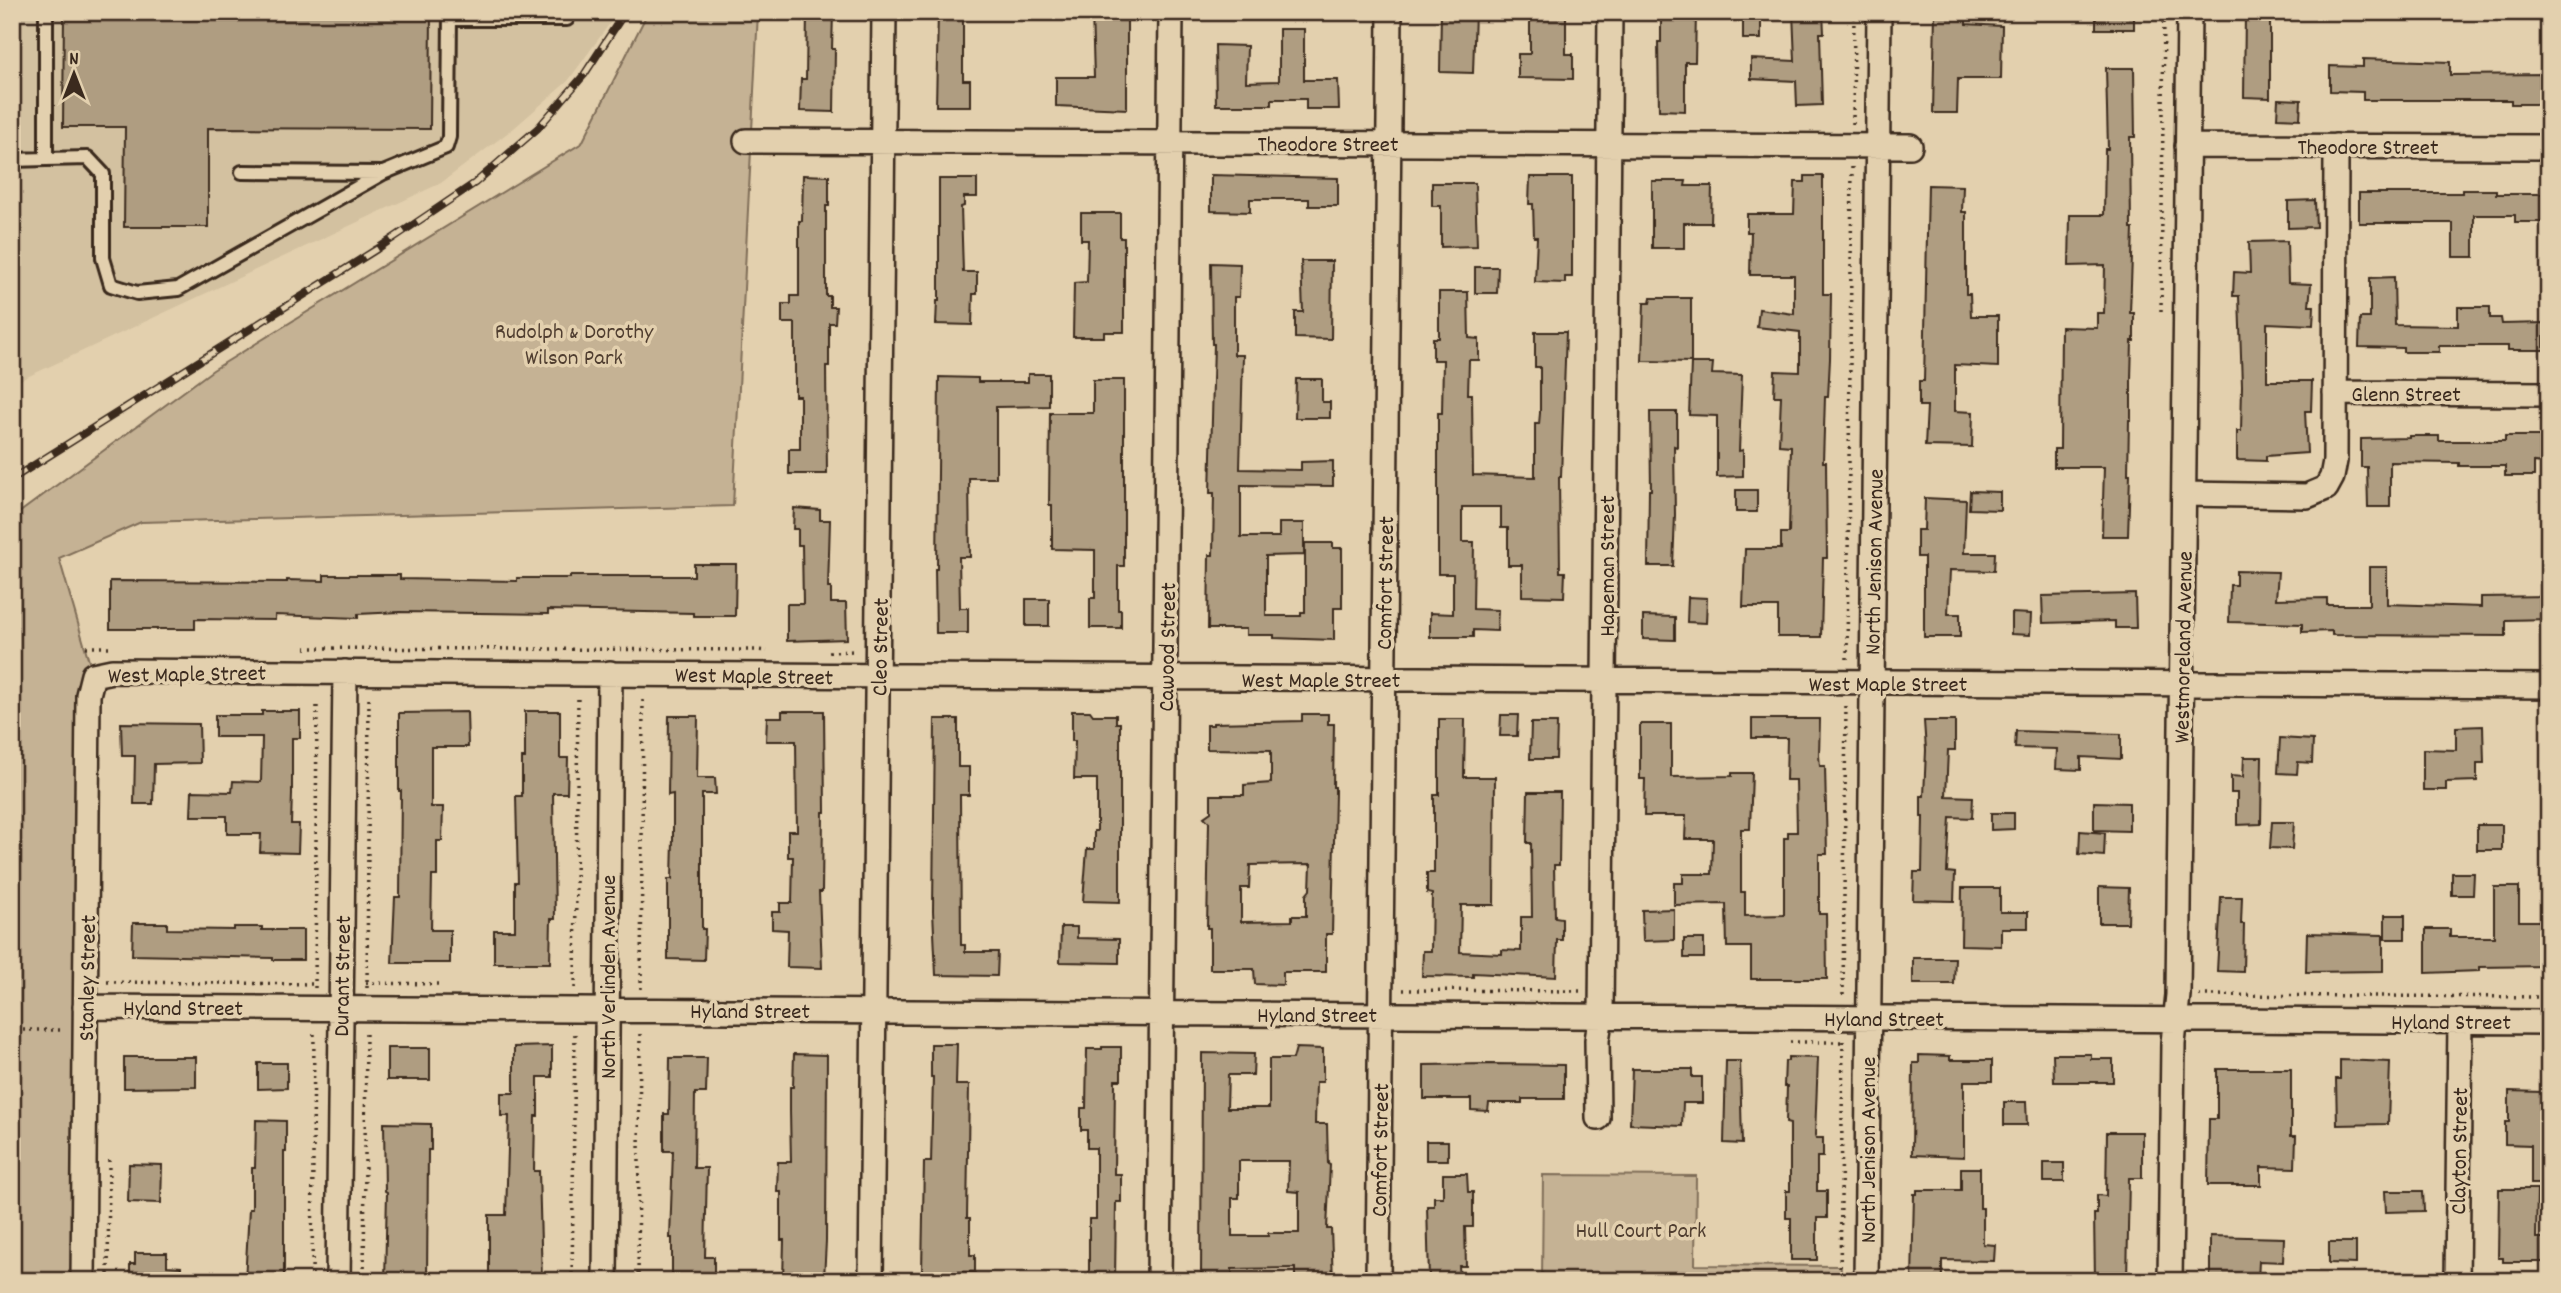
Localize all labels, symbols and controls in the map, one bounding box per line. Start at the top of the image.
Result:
north arrow [38,38,108,108]
text: N [69,47,79,74]
street label: Theodore Street [1258,130,1398,163]
street label: Theodore Street [2298,133,2438,166]
park label: Rudolph & Dorothy Wilson Park [495,317,654,376]
street label: Glenn Street [2351,380,2461,413]
street label: North Jenison Avenue [1858,469,1895,656]
street label: Hapeman Street [1593,495,1626,637]
street label: Comfort Street [1370,516,1405,650]
street label: Westmoreland Avenue [2167,551,2204,743]
street label: Cawood Street [1152,582,1187,712]
street label: Cleo Street [865,598,900,697]
street label: West Maple Street [108,659,267,694]
street label: West Maple Street [674,661,833,696]
street label: West Maple Street [1242,666,1400,699]
street label: West Maple Street [1809,670,1967,703]
street label: North Verlinden Avenue [594,875,627,1079]
street label: Stanley Street [72,915,107,1041]
street label: Durant Street [327,915,362,1037]
street label: Hyland Street [123,994,243,1027]
street label: Hyland Street [690,997,810,1030]
street label: Hyland Street [1257,1001,1377,1034]
street label: Hyland Street [1824,1005,1944,1038]
street label: Hyland Street [2391,1008,2511,1041]
street label: North Jenison Avenue [1854,1057,1887,1243]
street label: Comfort Street [1365,1083,1400,1217]
street label: Clayton Street [2444,1087,2479,1215]
park label: Hull Court Park [1576,1216,1706,1249]

